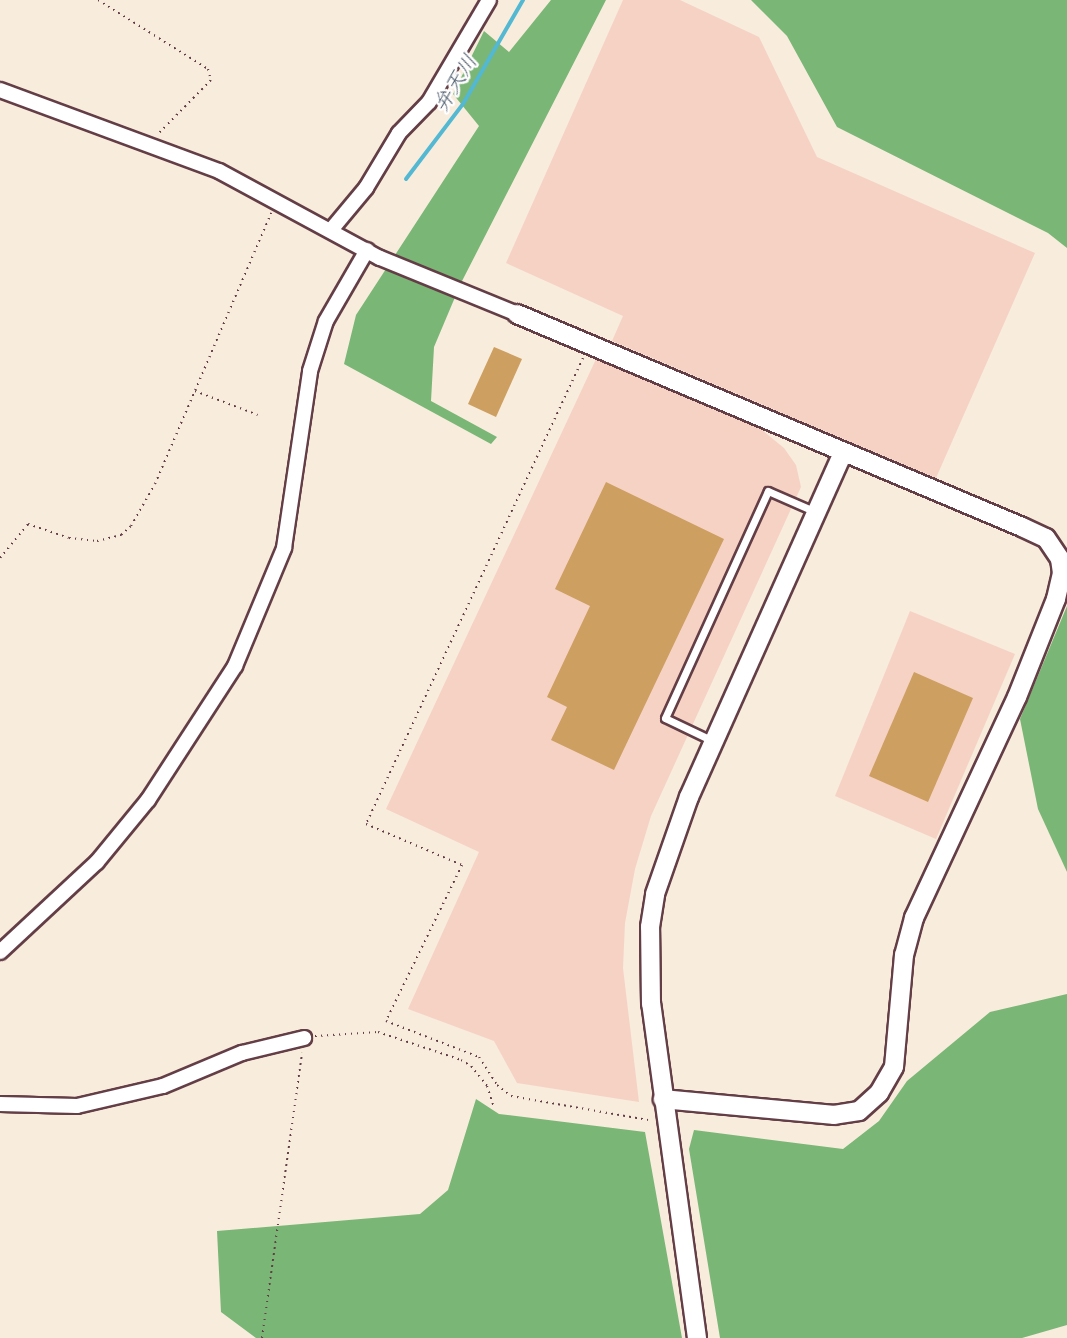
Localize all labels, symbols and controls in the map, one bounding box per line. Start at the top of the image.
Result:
water label: 弁天川 [428,50,482,116]

